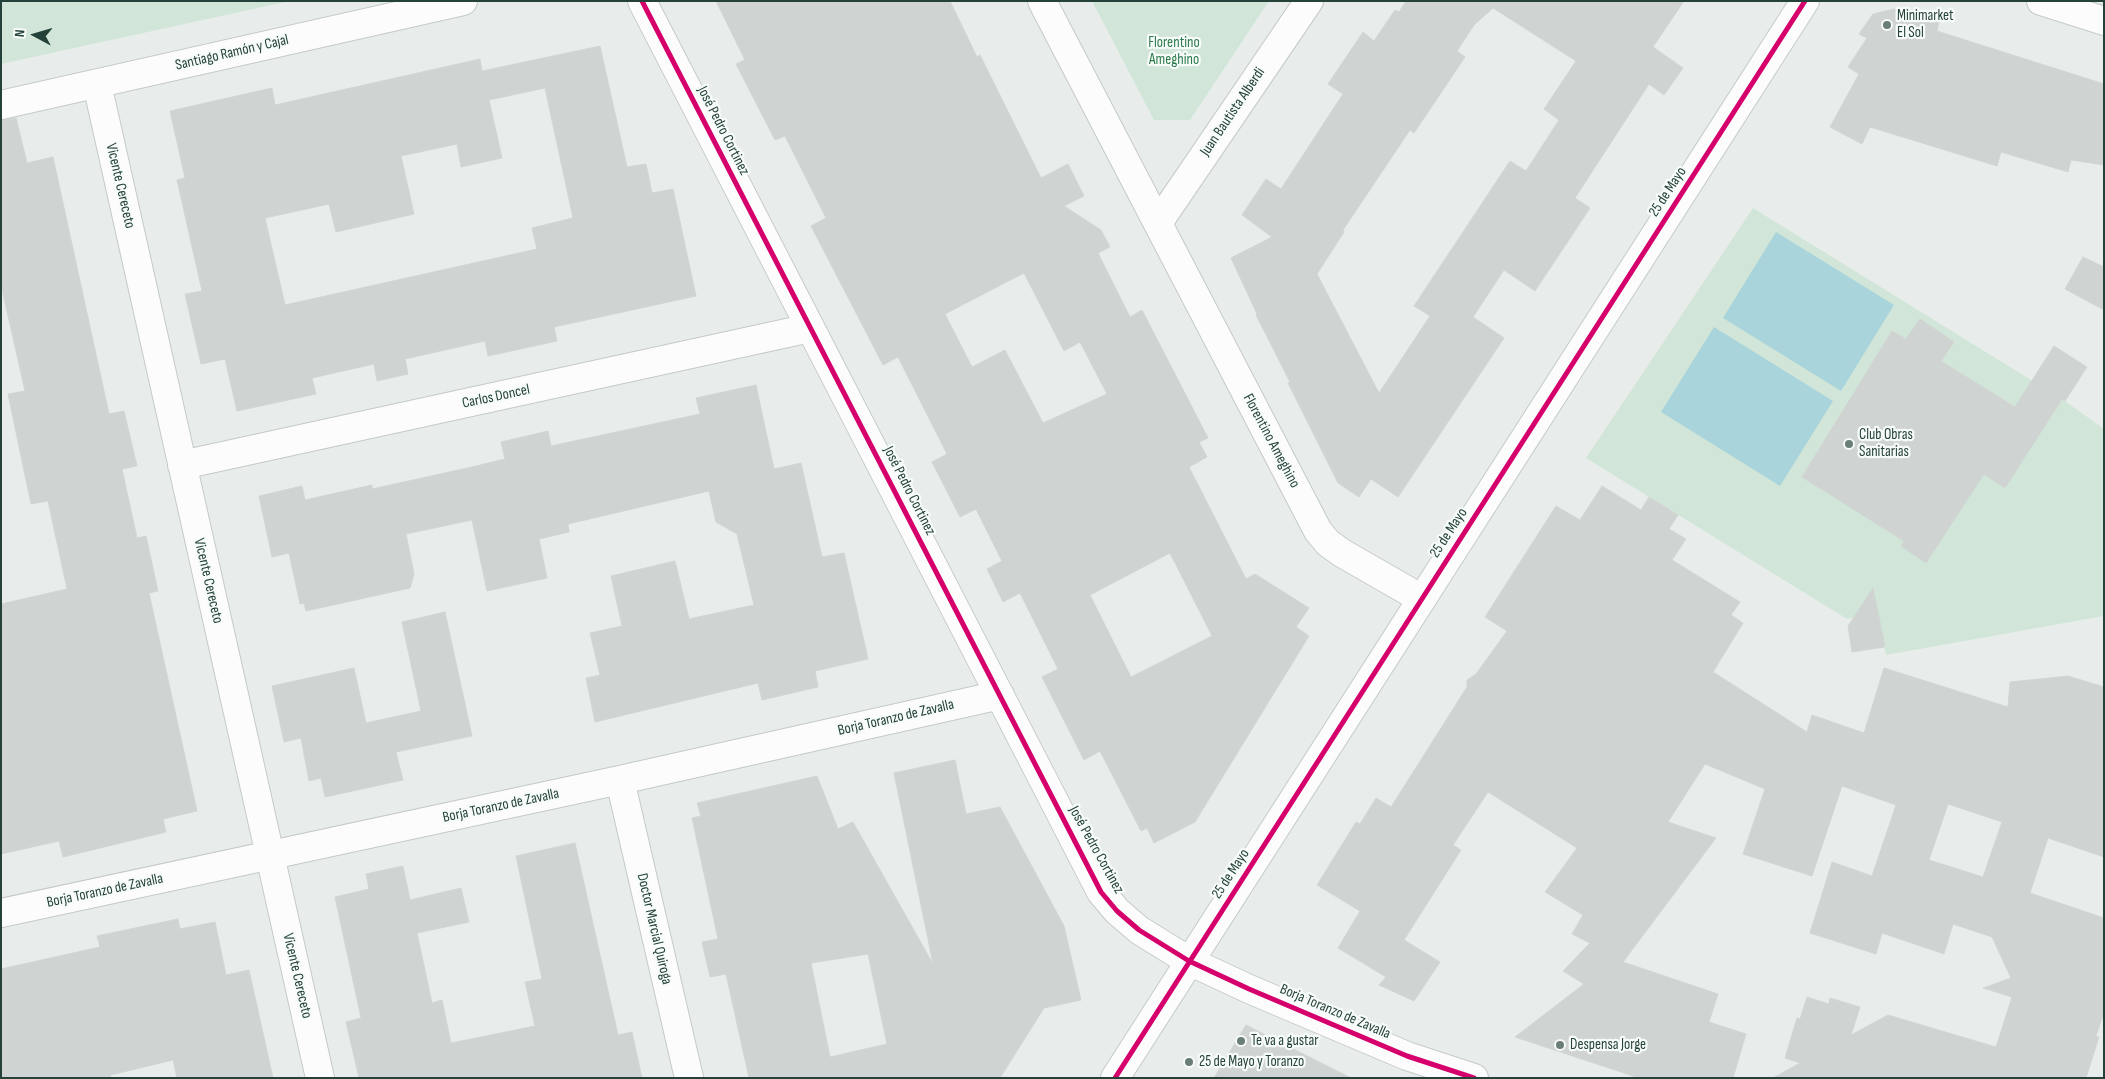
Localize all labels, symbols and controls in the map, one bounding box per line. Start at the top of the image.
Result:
place label: Minimarket El Sol [1897,7,1954,42]
north arrow [10,10,60,60]
marker: Minimarket El Sol [1881,19,1893,31]
text: N [11,29,28,38]
street label: Santiago Ramón y Cajal [174,31,290,75]
park label: Florentino Ameghino [1148,34,1200,69]
street label: Juan Bautista Alberdi [1197,64,1269,160]
street label: José Pedro Cortinez [693,84,753,178]
street label: Vicente Cereceto [101,142,139,230]
street label: 25 de Mayo [1645,164,1691,220]
street label: Carlos Doncel [461,381,531,413]
street label: Florentino Ameghino [1239,391,1303,491]
place label: Club Obras Sanitarias [1859,426,1913,461]
marker: Club Obras Sanitarias [1843,438,1855,450]
street label: José Pedro Cortinez [879,444,939,538]
street label: 25 de Mayo [1426,505,1472,561]
street label: Vicente Cereceto [189,537,227,625]
street label: Borja Toranzo de Zavalla [836,696,956,740]
street label: Borja Toranzo de Zavalla [441,785,561,827]
street label: José Pedro Cortinez [1065,803,1127,897]
street label: 25 de Mayo [1208,846,1254,902]
street label: Borja Toranzo de Zavalla [45,870,165,912]
street label: Doctor Marcial Quiroga [632,872,676,986]
street label: Vicente Cereceto [278,932,316,1020]
street label: Borja Toranzo de Zavalla [1277,981,1393,1043]
place label: Te va a gustar [1251,1032,1319,1050]
marker: Te va a gustar [1235,1035,1247,1047]
place label: Despensa Jorge [1570,1036,1646,1054]
marker: Despensa Jorge [1554,1039,1566,1051]
place label: 25 de Mayo y Toranzo [1199,1053,1304,1071]
marker: 25 de Mayo y Toranzo [1183,1056,1195,1068]

